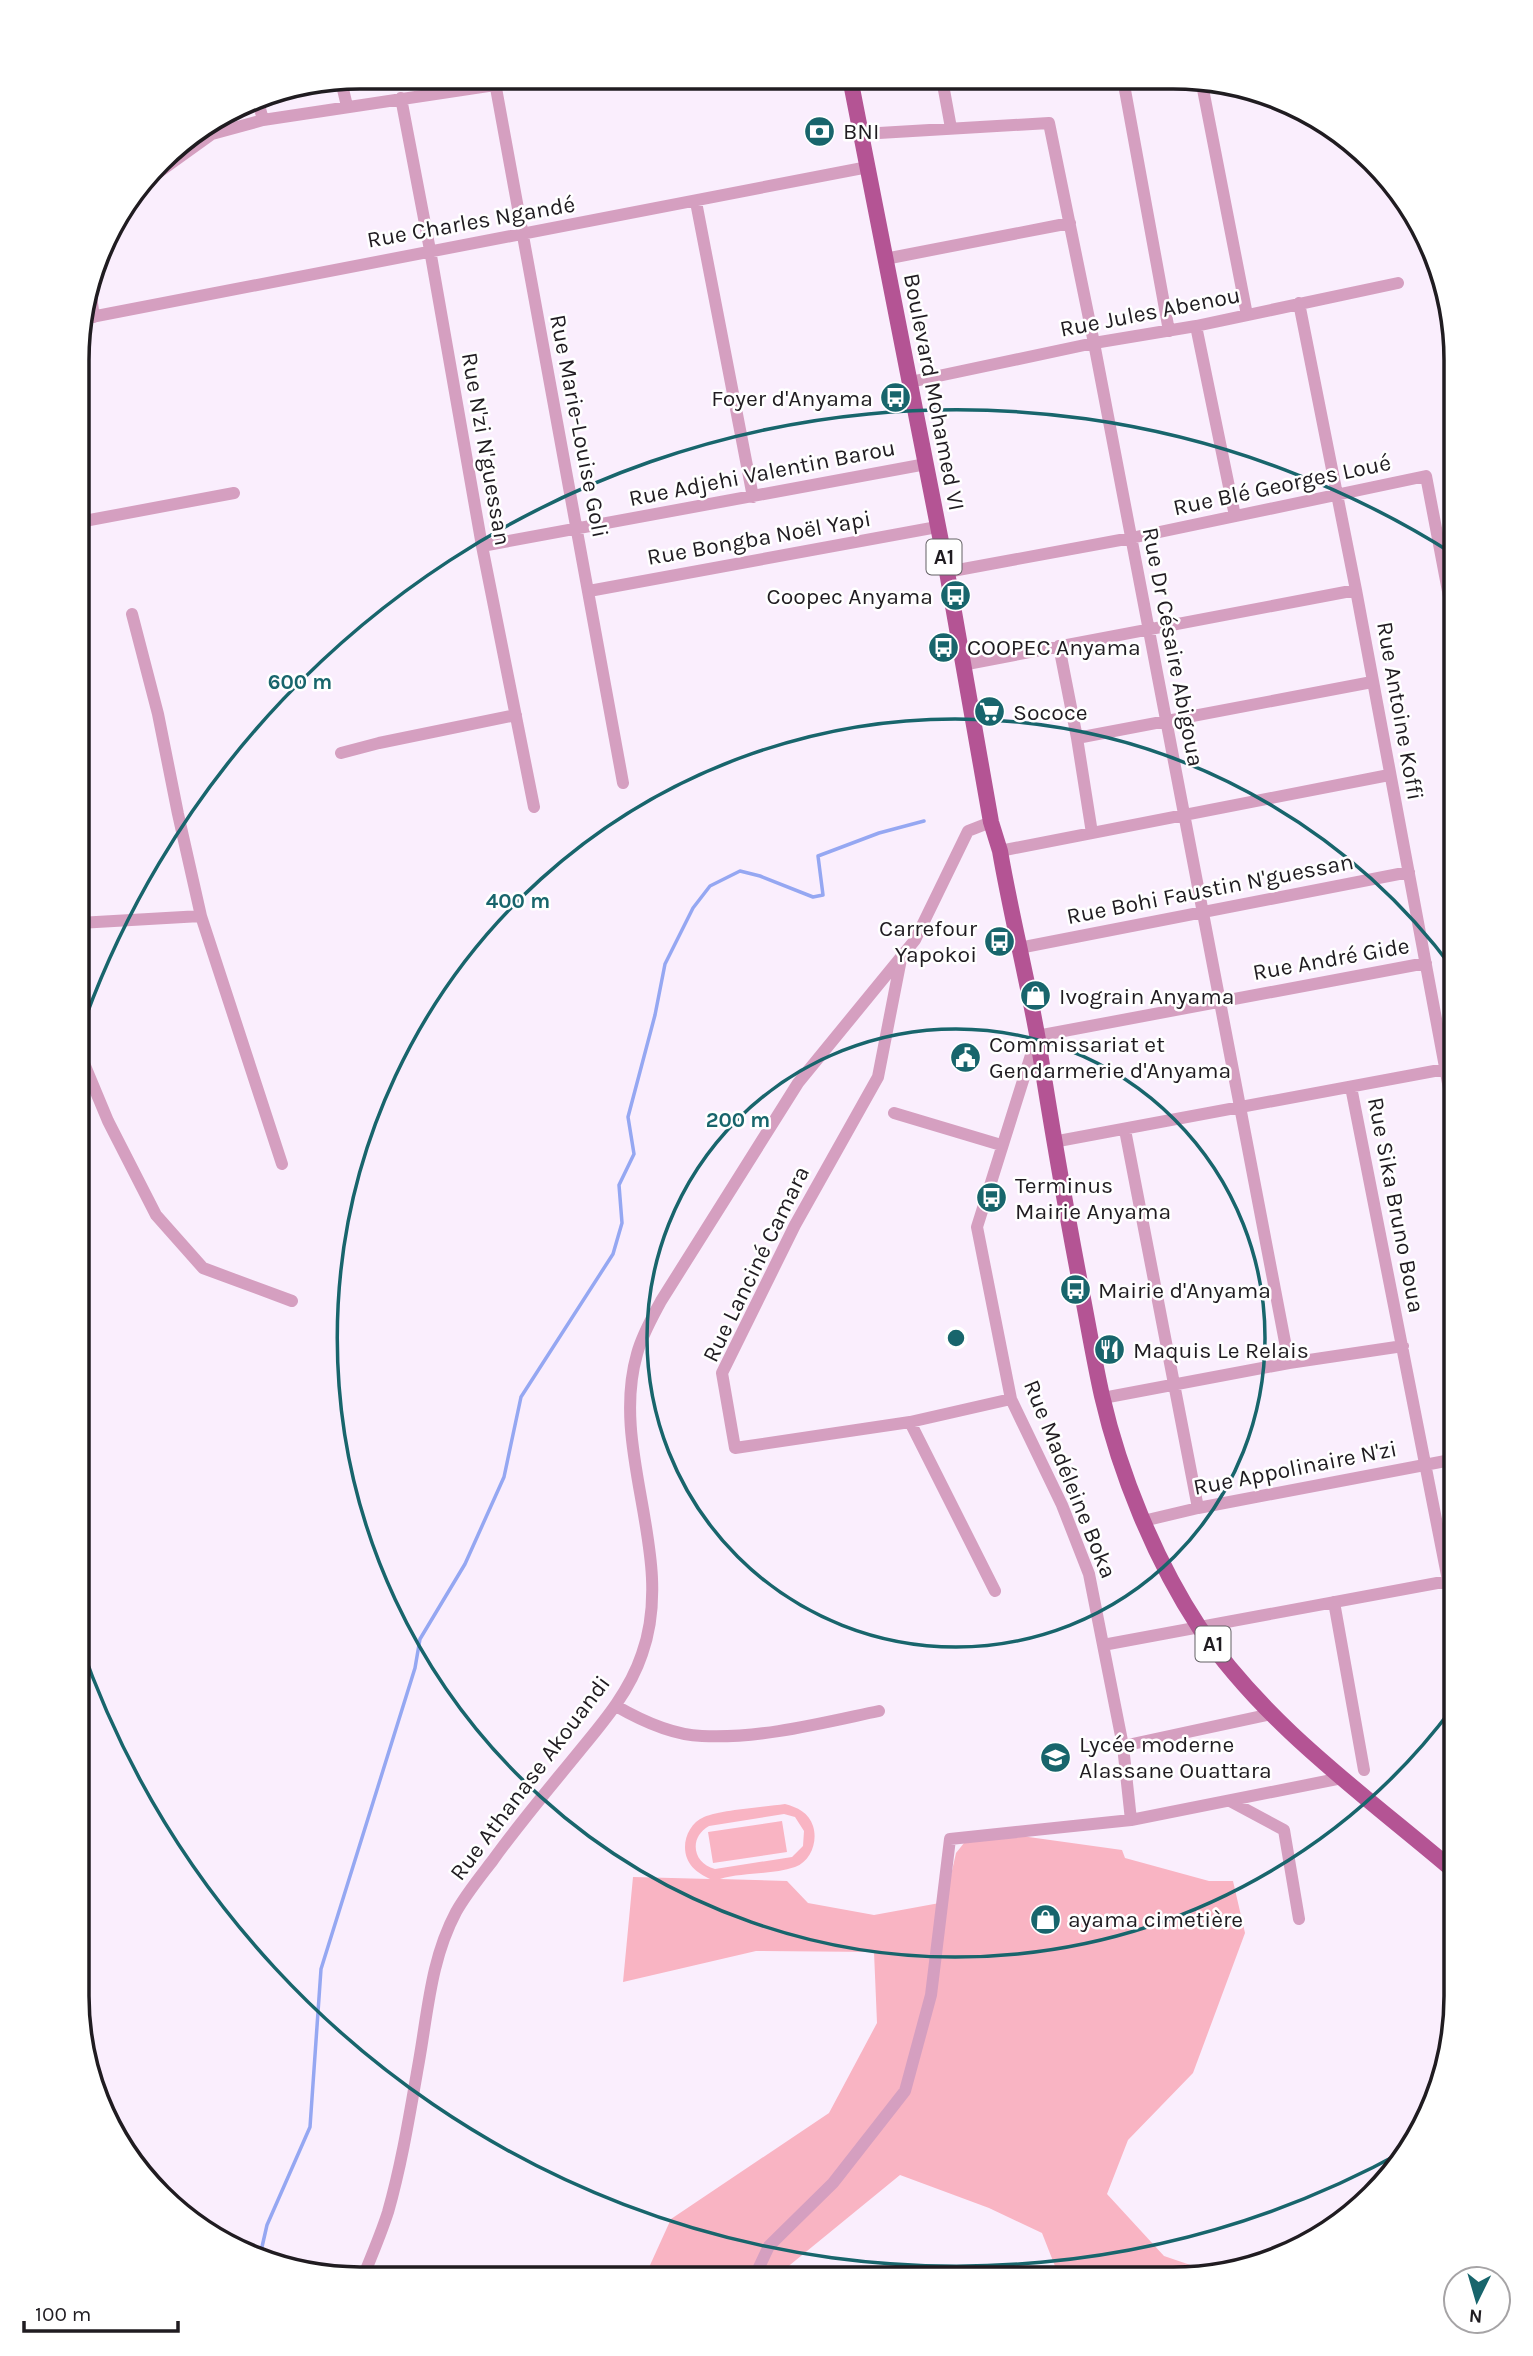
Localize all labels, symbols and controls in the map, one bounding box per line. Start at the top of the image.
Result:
bank icon: BNI [803,114,837,148]
place label: BNI [843,118,879,145]
street label: Rue Charles Ngandé [365,190,577,254]
street label: Boulevard Mohamed VI [898,271,970,513]
street label: Rue Jules Abenou [1057,281,1243,343]
street label: Rue Marie-Louise Goli [544,312,614,540]
street label: Rue N'zi N'guessan [456,350,516,548]
bus stop icon: Foyer d'Anyama [879,381,913,415]
place label: Foyer d'Anyama [711,385,873,412]
street label: Rue Adjehi Valentin Barou [626,434,898,512]
street label: Rue Blé Georges Loué [1171,449,1393,521]
street label: Rue Bongba Noël Yapi [645,505,873,571]
street label: Rue Dr Césaire Abigoua [1137,525,1209,769]
road number: A1 [926,540,962,574]
bus stop icon: Coopec Anyama [939,579,973,613]
place label: Coopec Anyama [767,583,933,610]
street label: Rue Antoine Koffi [1371,620,1429,802]
bus stop icon: COOPEC Anyama [927,630,961,664]
place label: COOPEC Anyama [967,634,1141,661]
text: 600 m [268,670,332,694]
supermarket icon: Sococe [973,695,1007,729]
place label: Sococe [1013,699,1088,726]
street label: Rue Bohi Faustin N'guessan [1064,848,1356,930]
text: 400 m [486,889,550,913]
place label: Carrefour Yapokoi [879,915,978,968]
bus stop icon: Carrefour Yapokoi [983,924,1017,958]
street label: Rue André Gide [1251,932,1411,986]
shop icon: Ivograin Anyama [1019,979,1053,1013]
place label: Ivograin Anyama [1059,983,1234,1010]
place label: Commissariat et Gendarmerie d'Anyama [989,1031,1231,1084]
public building icon: Commissariat et Gendarmerie d'Anyama [949,1040,983,1074]
street label: Rue Sika Bruno Boua [1362,1095,1430,1315]
text: 200 m [706,1108,770,1132]
street label: Rue Lanciné Camara [697,1162,815,1366]
place label: Terminus Mairie Anyama [1015,1172,1171,1225]
bus stop icon: Terminus Mairie Anyama [975,1181,1009,1215]
bus stop icon: Mairie d'Anyama [1058,1273,1092,1307]
place label: Mairie d'Anyama [1098,1277,1271,1304]
centre of rings [944,1326,968,1350]
restaurant icon: Maquis Le Relais [1093,1333,1127,1367]
place label: Maquis Le Relais [1133,1337,1309,1364]
street label: Rue Madéleine Boka [1018,1376,1122,1582]
street label: Rue Appolinaire N'zi [1191,1435,1399,1501]
road number: A1 [1196,1626,1230,1662]
street label: Rue Athanase Akouandi [444,1670,616,1886]
place label: Lycée moderne Alassane Ouattara [1079,1731,1272,1784]
school or university icon: Lycée moderne Alassane Ouattara [1039,1740,1073,1774]
shop icon: ayama cimetière [1028,1902,1062,1936]
place label: ayama cimetière [1068,1906,1243,1933]
north arrow [1442,2265,1512,2335]
scale bar [24,2290,178,2334]
text: 100 m [35,2302,92,2326]
text: N [1468,2304,1483,2327]

